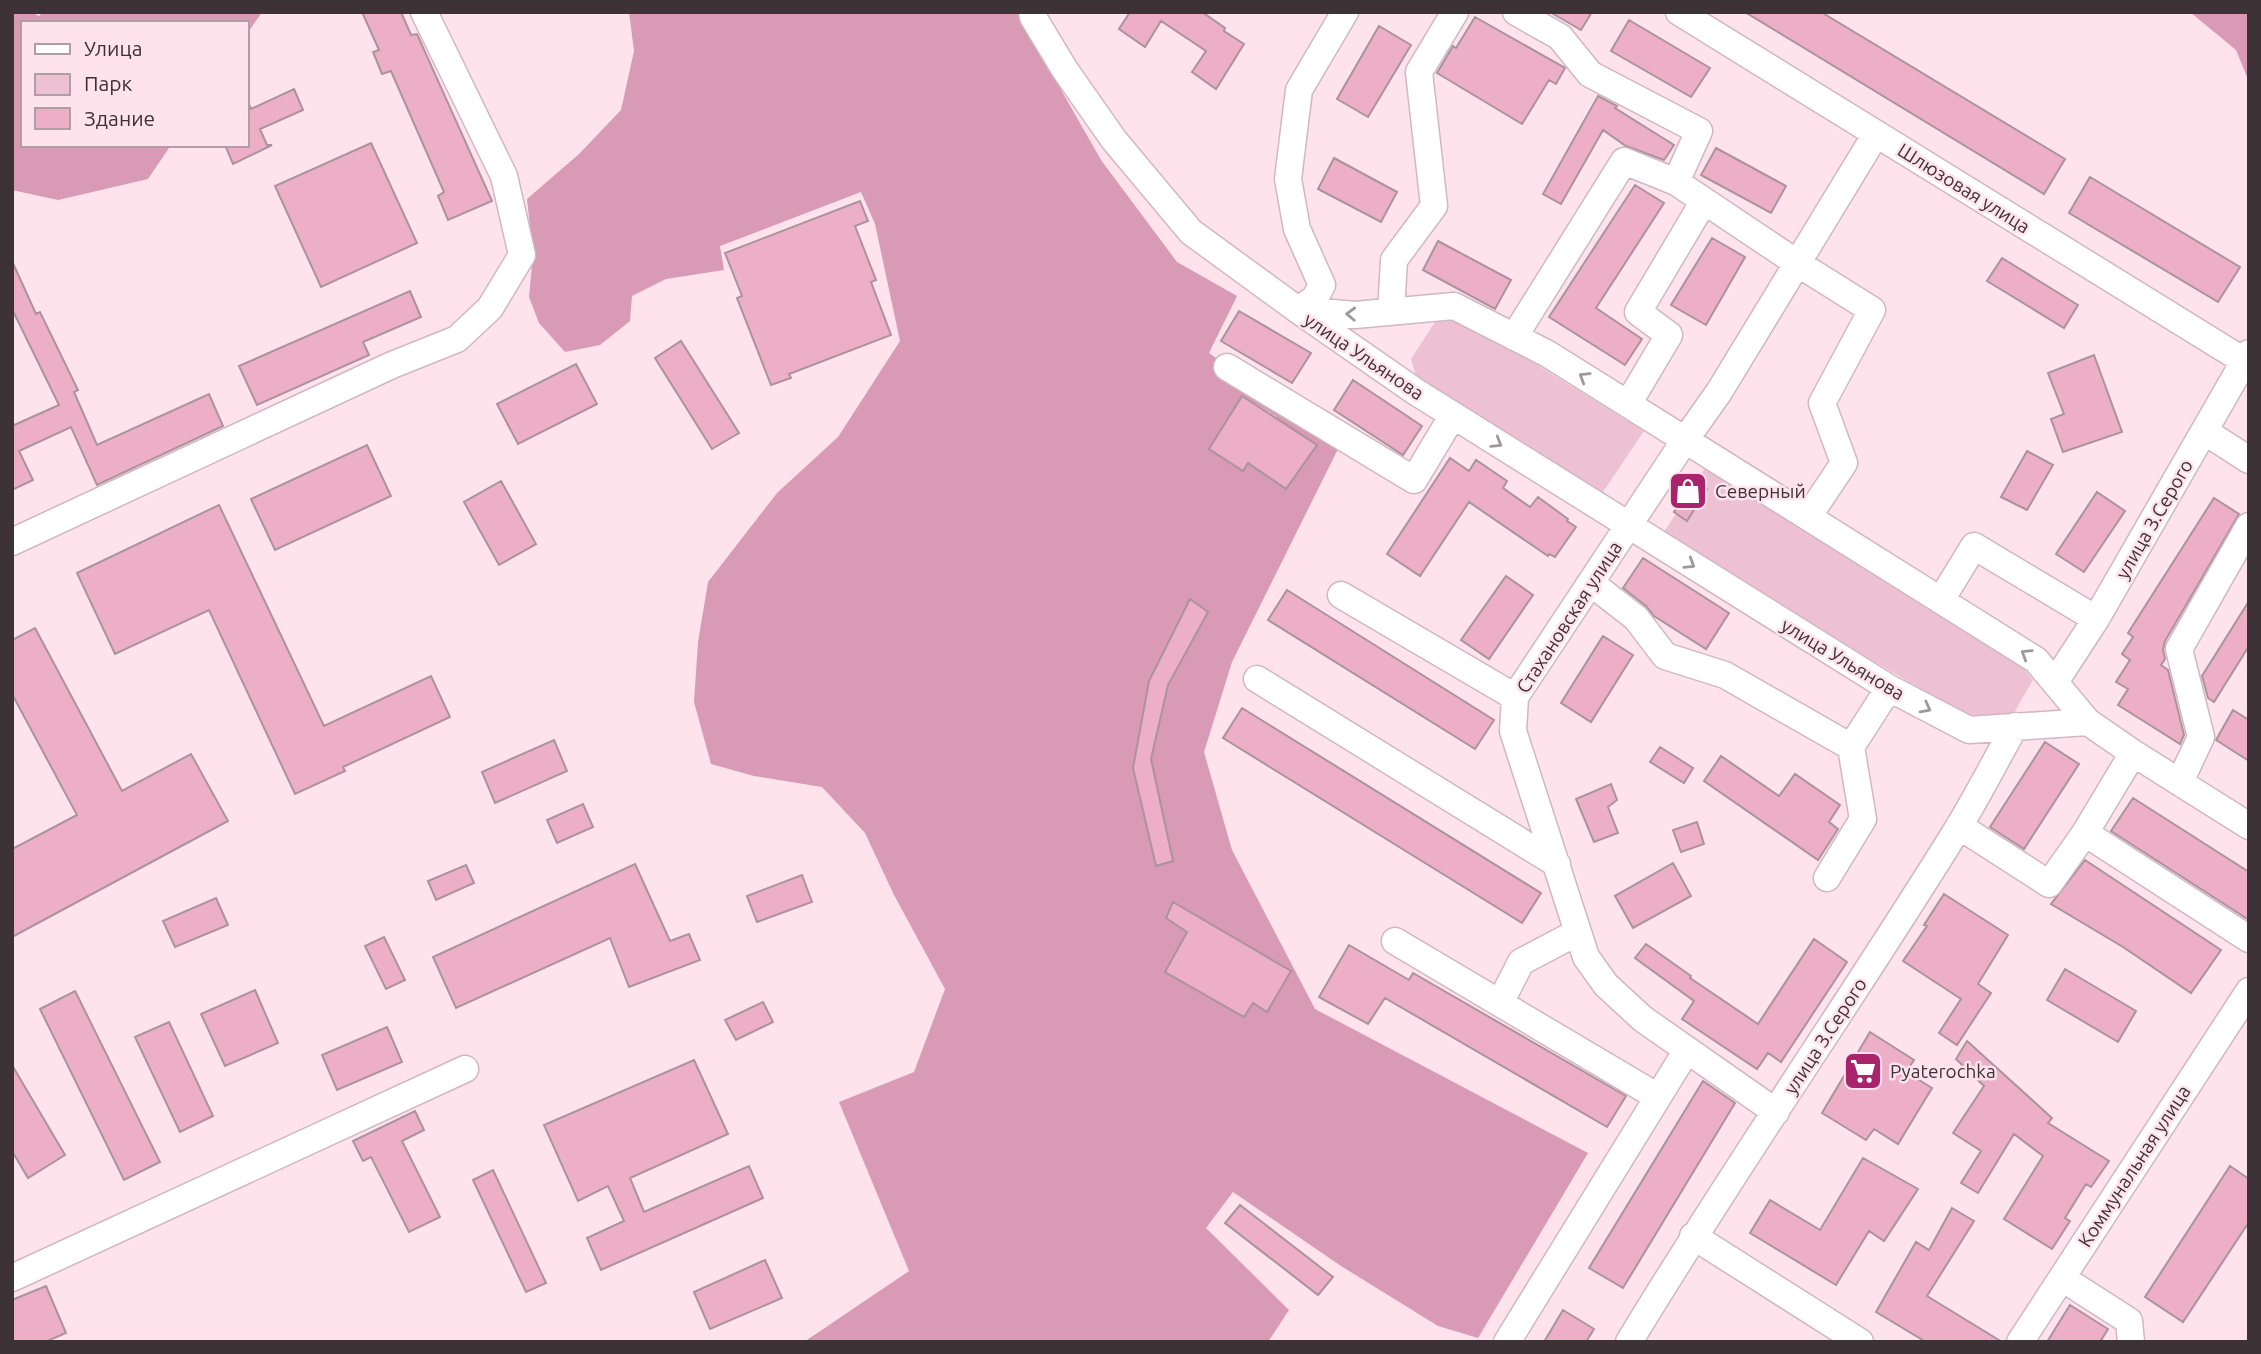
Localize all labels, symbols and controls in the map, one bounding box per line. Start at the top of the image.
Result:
legend [21,21,248,147]
text: Улица [84,36,142,60]
text: Парк [84,71,133,95]
text: Здание [84,106,155,130]
street label: Шлюзовая улица [1894,139,2034,237]
one-way arrow [1345,306,1356,321]
street label: улица Ульянова [1300,308,1428,404]
one-way arrow [1579,372,1592,385]
one-way arrow [1489,435,1502,448]
street label: улица З.Серого [2111,455,2197,583]
shop icon: Северный [1667,470,1709,512]
place label: Северный [1715,480,1806,502]
street label: Стахановская улица [1512,537,1626,697]
one-way arrow [1682,556,1695,569]
street label: улица Ульянова [1777,614,1909,704]
one-way arrow [2021,649,2034,662]
one-way arrow [1919,699,1931,713]
street label: улица З.Серого [1779,974,1871,1098]
supermarket icon: Pyaterochka [1842,1050,1884,1092]
place label: Pyaterochka [1890,1060,1996,1082]
street label: Коммунальная улица [2073,1081,2195,1251]

